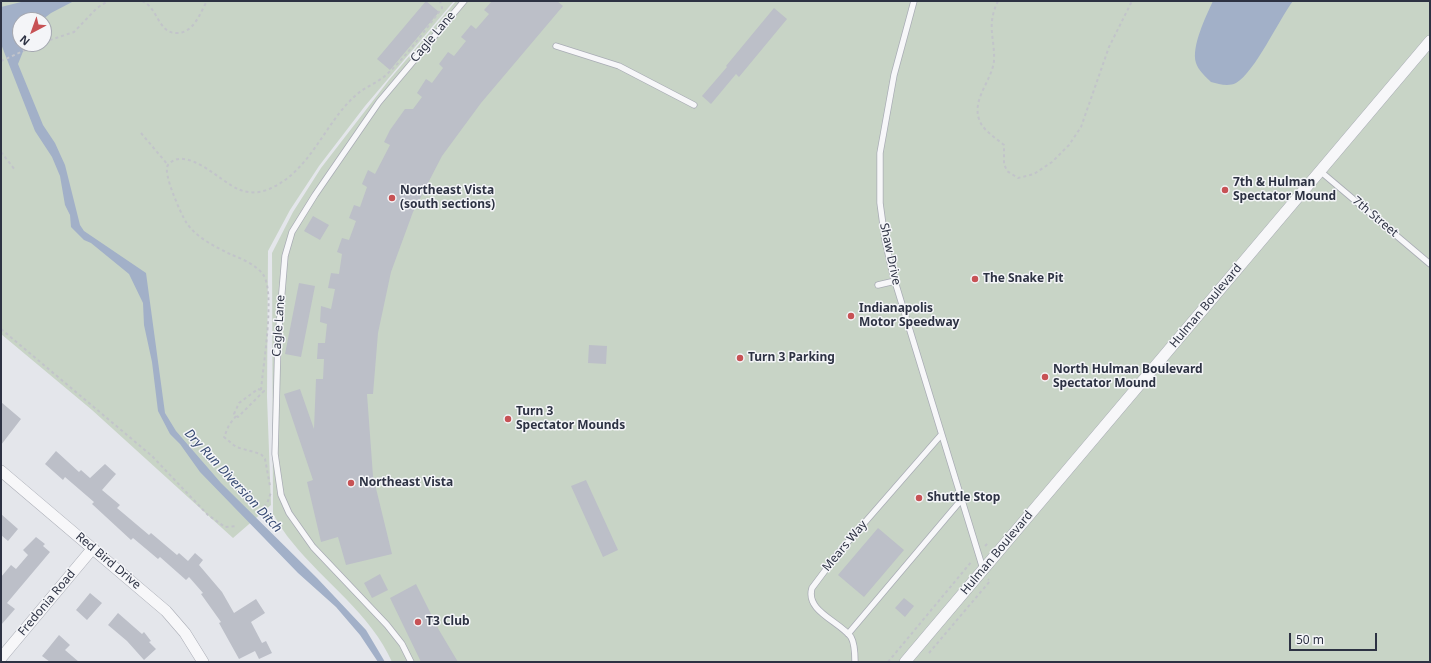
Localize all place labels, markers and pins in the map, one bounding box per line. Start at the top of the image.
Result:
place label: 7th & Hulman Spectator Mound [1233,176,1336,204]
place label: Northeast Vista (south sections) [400,184,495,212]
marker: 7th & Hulman Spectator Mound [1220,185,1230,195]
marker: Northeast Vista (south sections) [387,193,397,203]
place label: The Snake Pit [983,272,1064,286]
marker: The Snake Pit [970,274,980,284]
place label: Indianapolis Motor Speedway [859,302,959,330]
marker: Indianapolis Motor Speedway [846,311,856,321]
place label: Turn 3 Parking [748,351,835,365]
marker: Turn 3 Parking [735,353,745,363]
place label: North Hulman Boulevard Spectator Mound [1053,363,1203,391]
marker: North Hulman Boulevard Spectator Mound [1040,372,1050,382]
place label: Turn 3 Spectator Mounds [516,405,625,433]
marker: Turn 3 Spectator Mounds [503,414,513,424]
place label: Northeast Vista [359,476,453,490]
marker: Northeast Vista [346,478,356,488]
place label: Shuttle Stop [927,491,1000,505]
marker: Shuttle Stop [914,493,924,503]
place label: T3 Club [426,615,470,629]
marker: T3 Club [413,617,423,627]

